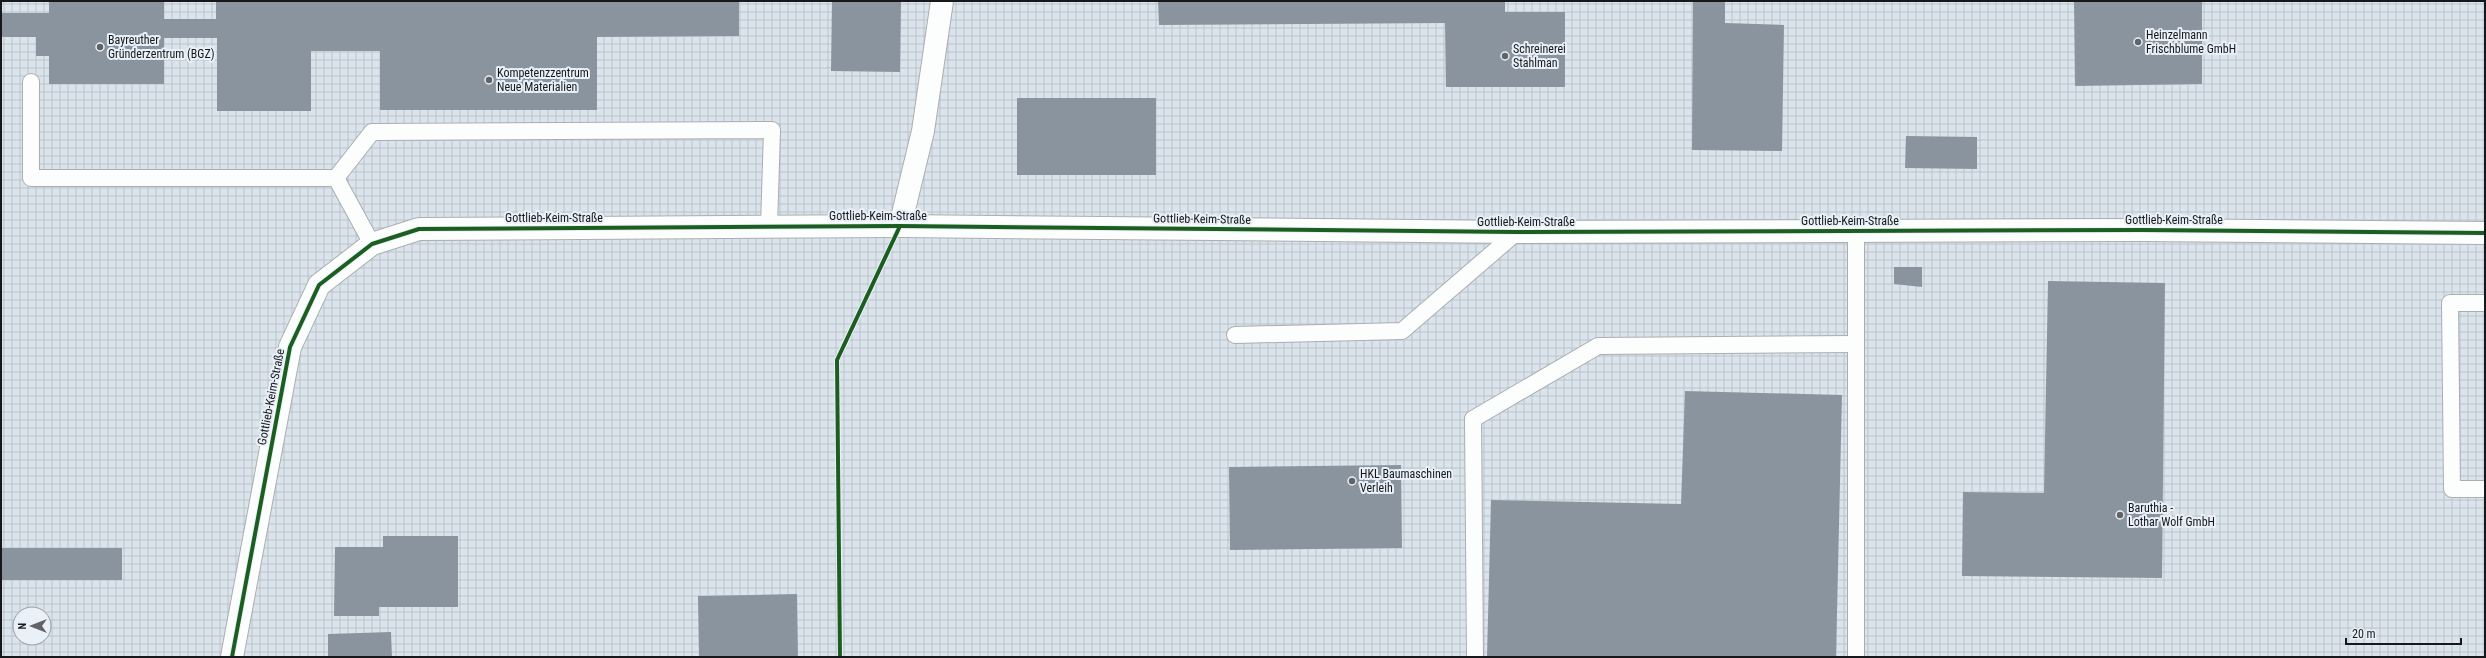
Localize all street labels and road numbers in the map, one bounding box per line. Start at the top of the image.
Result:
street label: Gottlieb-Keim-Straße [829,209,927,223]
street label: Gottlieb-Keim-Straße [505,211,603,225]
street label: Gottlieb-Keim-Straße [1153,211,1251,227]
street label: Gottlieb-Keim-Straße [2125,213,2223,227]
street label: Gottlieb-Keim-Straße [1801,214,1899,228]
street label: Gottlieb-Keim-Straße [1477,215,1575,229]
street label: Gottlieb-Keim-Straße [255,347,287,446]

